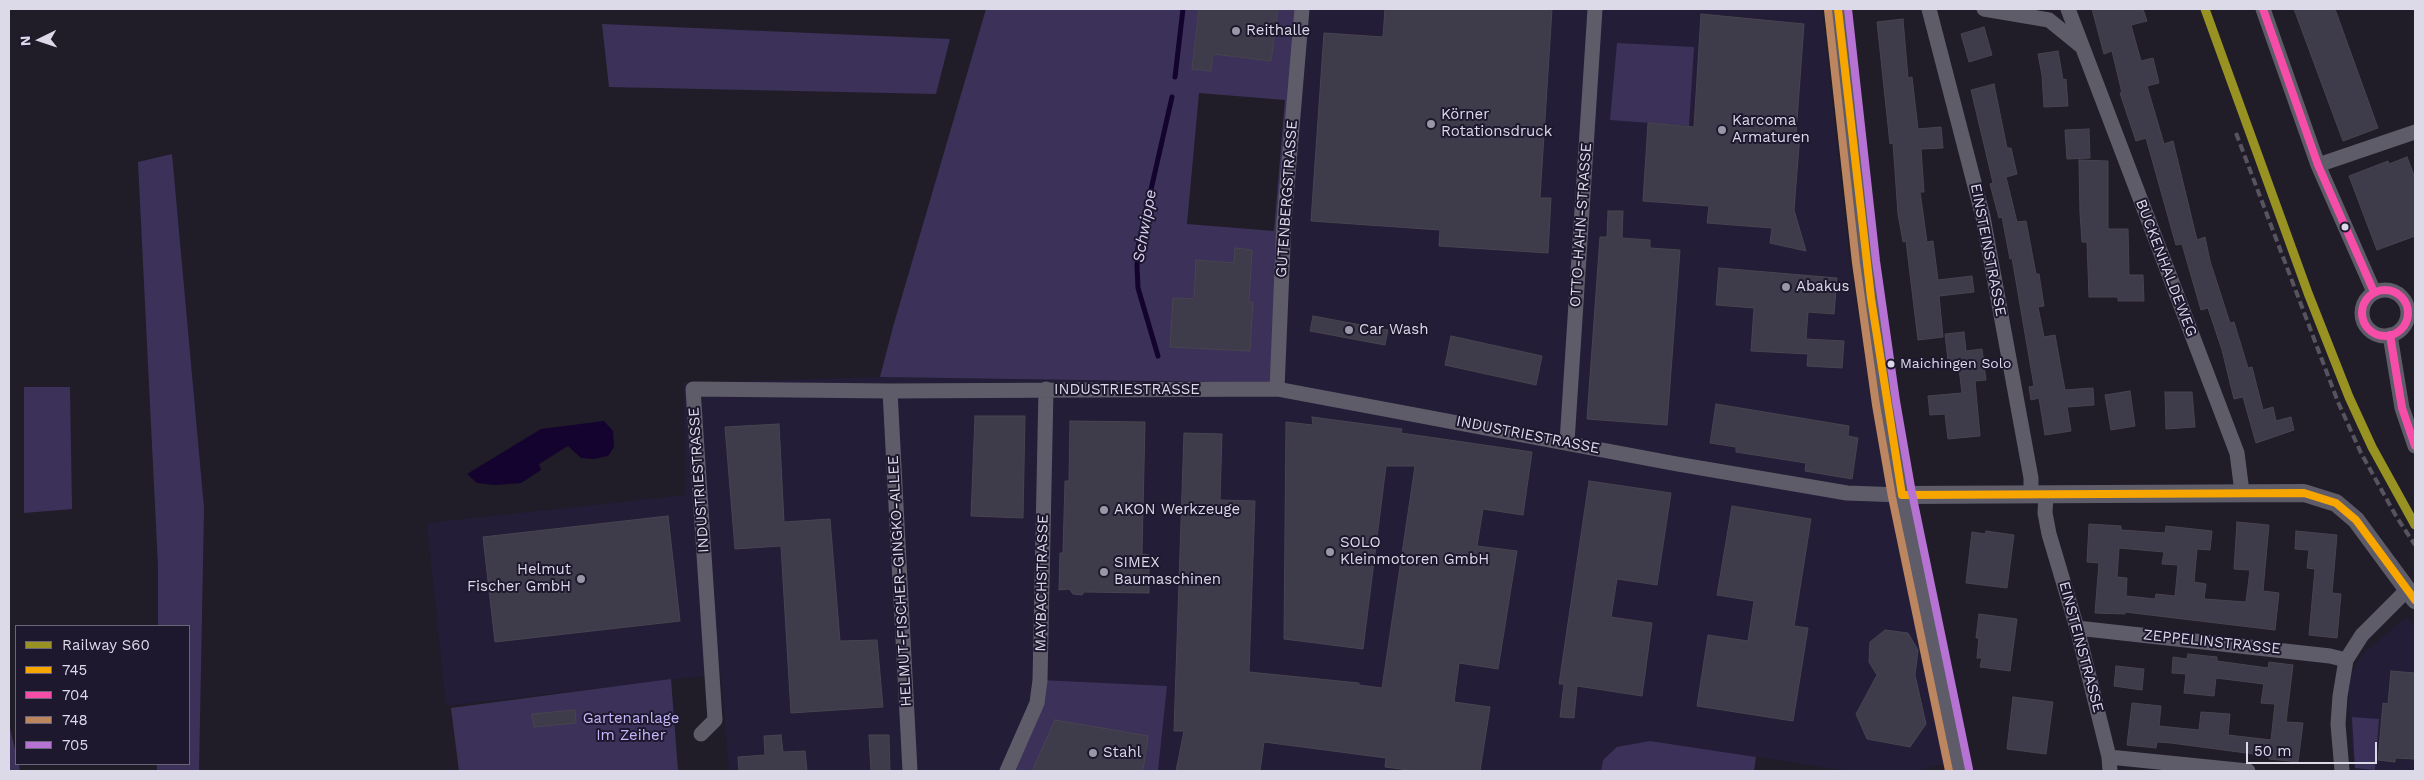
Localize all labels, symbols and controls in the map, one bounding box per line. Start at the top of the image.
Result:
north arrow [15,15,65,65]
place label: Reithalle [1246,22,1310,40]
marker: Reithalle [1230,25,1242,37]
text: N [17,35,33,47]
place label: Körner Rotationsdruck [1441,106,1552,141]
place label: Karcoma Armaturen [1732,112,1810,147]
marker: Körner Rotationsdruck [1425,118,1437,130]
street label: GUTENBERGSTRASSE [1273,120,1301,278]
marker: Karcoma Armaturen [1716,124,1728,136]
street label: OTTO-HAHN-STRASSE [1566,142,1596,308]
street label: EINSTEINSTRASSE [1966,182,2010,318]
water label: Schwippe [1129,188,1161,264]
street label: BUCKENHALDEWEG [2131,197,2201,339]
unlabelled marker [2340,222,2350,232]
place label: Abakus [1796,278,1849,296]
marker: Abakus [1780,281,1792,293]
place label: Car Wash [1359,321,1429,339]
marker: Car Wash [1343,324,1355,336]
place label: Maichingen Solo [1900,356,2011,372]
marker: Maichingen Solo [1886,359,1896,369]
street label: INDUSTRIESTRASSE [1054,381,1200,399]
street label: INDUSTRIESTRASSE [685,407,713,553]
street label: INDUSTRIESTRASSE [1455,412,1601,458]
street label: HELMUT-FISCHER-GINGKO-ALLEE [884,455,916,707]
place label: AKON Werkzeuge [1114,501,1240,519]
marker: AKON Werkzeuge [1098,504,1110,516]
street label: MAYBACHSTRASSE [1032,514,1052,652]
place label: SOLO Kleinmotoren GmbH [1340,534,1489,569]
marker: SOLO Kleinmotoren GmbH [1324,546,1336,558]
place label: SIMEX Baumaschinen [1114,554,1221,589]
place label: Helmut Fischer GmbH [467,561,571,596]
marker: SIMEX Baumaschinen [1098,566,1110,578]
marker: Helmut Fischer GmbH [575,573,587,585]
street label: EINSTEINSTRASSE [2055,579,2107,715]
legend [15,625,190,765]
street label: ZEPPELINSTRASSE [2142,626,2282,658]
text: Railway S60 [62,636,150,654]
text: 745 [62,661,87,679]
text: 704 [62,686,89,704]
park label: Gartenanlage Im Zeiher [583,710,679,745]
text: 748 [62,711,88,729]
scale bar [2249,732,2380,764]
text: 705 [62,736,88,754]
text: 50 m [2254,742,2291,760]
place label: Stahl [1103,744,1141,762]
marker: Stahl [1087,747,1099,759]

